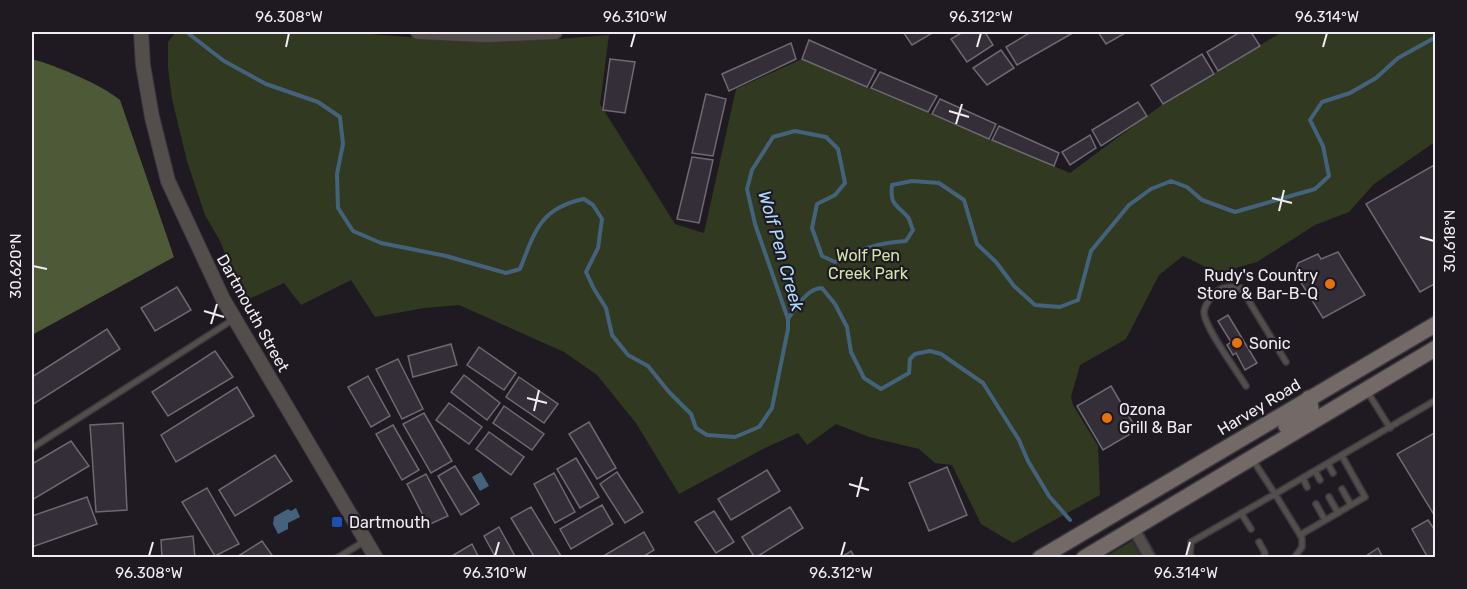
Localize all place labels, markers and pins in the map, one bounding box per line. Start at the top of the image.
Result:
place label: Rudy's Country Store & Bar-B-Q [1197,266,1318,303]
marker: Rudy's Country Store & Bar-B-Q [1323,277,1337,291]
place label: Sonic [1249,334,1291,353]
marker: Sonic [1230,336,1244,350]
place label: Ozona Grill & Bar [1119,400,1192,437]
marker: Ozona Grill & Bar [1100,411,1114,425]
place label: Dartmouth [349,513,430,532]
marker: Dartmouth [330,515,344,529]

